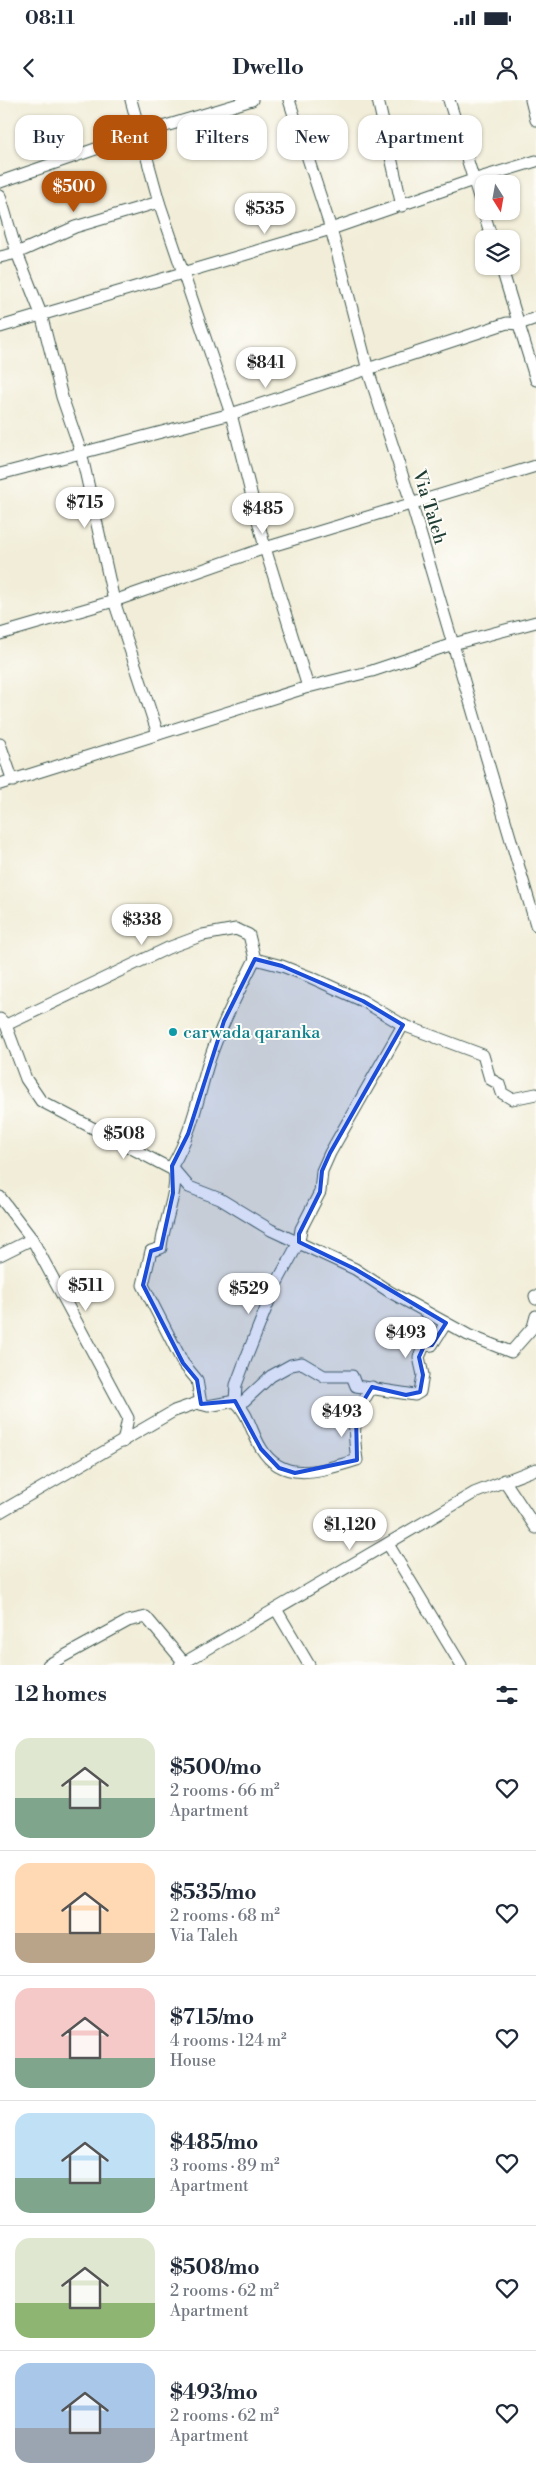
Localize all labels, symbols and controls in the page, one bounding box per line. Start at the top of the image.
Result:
text: 08:11 [25,6,75,30]
icon: back [15,54,43,82]
text: Dwello [232,54,304,81]
icon: person [493,54,521,82]
chip: Buy [15,115,83,160]
chip: Rent [93,115,167,160]
chip: Filters [177,115,267,160]
chip: New [277,115,348,160]
chip: Apartment [358,115,482,160]
pin: $500 [44,170,104,213]
north arrow [475,175,520,220]
map controls [475,175,520,275]
text: $500 [53,177,95,197]
pin: $535 [235,192,295,235]
text: $535 [246,199,284,219]
button: layers [475,230,520,275]
pin: $841 [236,346,296,389]
text: $841 [247,353,285,373]
street label: Via Taleh [407,466,452,547]
pin: $715 [55,486,115,529]
pin: $485 [233,492,293,535]
text: $715 [67,493,104,513]
text: $485 [243,499,283,519]
pin: $338 [112,904,172,946]
text: $338 [123,910,161,930]
place label: carwada qaranka [183,1021,321,1044]
marker: carwada qaranka [167,1026,179,1038]
pin: $508 [94,1118,154,1160]
text: $508 [103,1124,145,1144]
pin: $511 [56,1270,116,1312]
pin: $529 [219,1272,279,1315]
text: $511 [68,1276,104,1296]
text: $529 [229,1279,269,1299]
pin: $493 [376,1316,436,1359]
text: $493 [386,1323,426,1343]
pin: $493 [312,1396,372,1438]
text: $493 [322,1402,362,1422]
pin: $1,120 [309,1508,391,1551]
text: $1,120 [324,1515,376,1535]
icon: filters [493,1681,521,1709]
text: 12 homes [15,1682,107,1708]
text: $500/mo [170,1755,262,1781]
icon: home [55,1758,115,1818]
icon: heart [493,1774,521,1802]
text: 2 rooms · 66 m² [170,1781,280,1801]
text: Apartment [170,1801,249,1821]
text: $535/mo [170,1880,257,1906]
icon: home [55,1883,115,1943]
icon: heart [493,1899,521,1927]
text: 2 rooms · 68 m² [170,1906,280,1926]
text: Via Taleh [170,1926,238,1946]
text: $715/mo [170,2005,254,2031]
icon: home [55,2008,115,2068]
icon: heart [493,2024,521,2052]
text: 4 rooms · 124 m² [170,2031,287,2051]
text: House [170,2051,216,2071]
text: $485/mo [170,2130,258,2156]
icon: home [55,2133,115,2193]
icon: heart [493,2149,521,2177]
text: 3 rooms · 89 m² [170,2156,280,2176]
text: Apartment [170,2176,249,2196]
text: $508/mo [170,2255,260,2281]
icon: home [55,2258,115,2318]
icon: heart [493,2274,521,2302]
text: 2 rooms · 62 m² [170,2281,279,2301]
text: Apartment [170,2301,249,2321]
text: $493/mo [170,2380,258,2406]
icon: home [55,2383,115,2443]
icon: heart [493,2399,521,2427]
text: 2 rooms · 62 m² [170,2406,279,2426]
text: Apartment [170,2426,249,2446]

